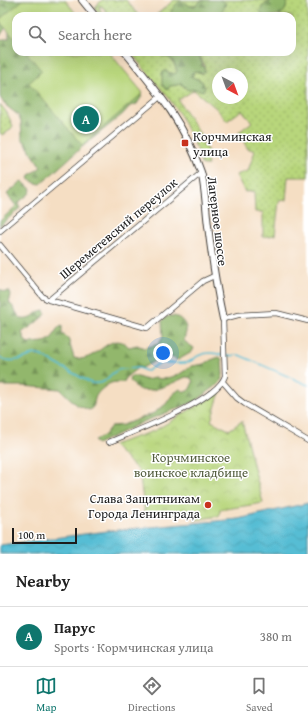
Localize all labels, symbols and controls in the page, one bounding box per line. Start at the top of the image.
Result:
search box [12,12,296,56]
icon: search [26,23,48,45]
text: Search here [58,24,132,45]
north arrow [212,68,248,104]
pin: A [73,104,99,134]
place label: Корчминская улица [192,127,272,161]
marker: Корчминская улица [180,138,190,148]
street label: Шереметевский переулок [55,173,182,284]
street label: Лагерное шоссе [203,175,232,267]
your location [153,343,173,363]
park label: Корчминское воинское кладбище [134,448,248,482]
place label: Слава Защитникам Города Ленинграда [88,489,201,523]
marker: Слава Защитникам Города Ленинграда [203,500,213,510]
scale bar [12,526,77,545]
text: 100 m [18,527,45,543]
text: Nearby [16,568,70,593]
text: Парус [54,617,95,638]
text: A [25,627,33,646]
text: 380 m [260,627,292,646]
text: Sports · Кормчинская улица [54,638,213,657]
tab: Map [35,675,57,715]
tab: Directions [128,675,175,715]
tab: Saved [246,675,273,715]

